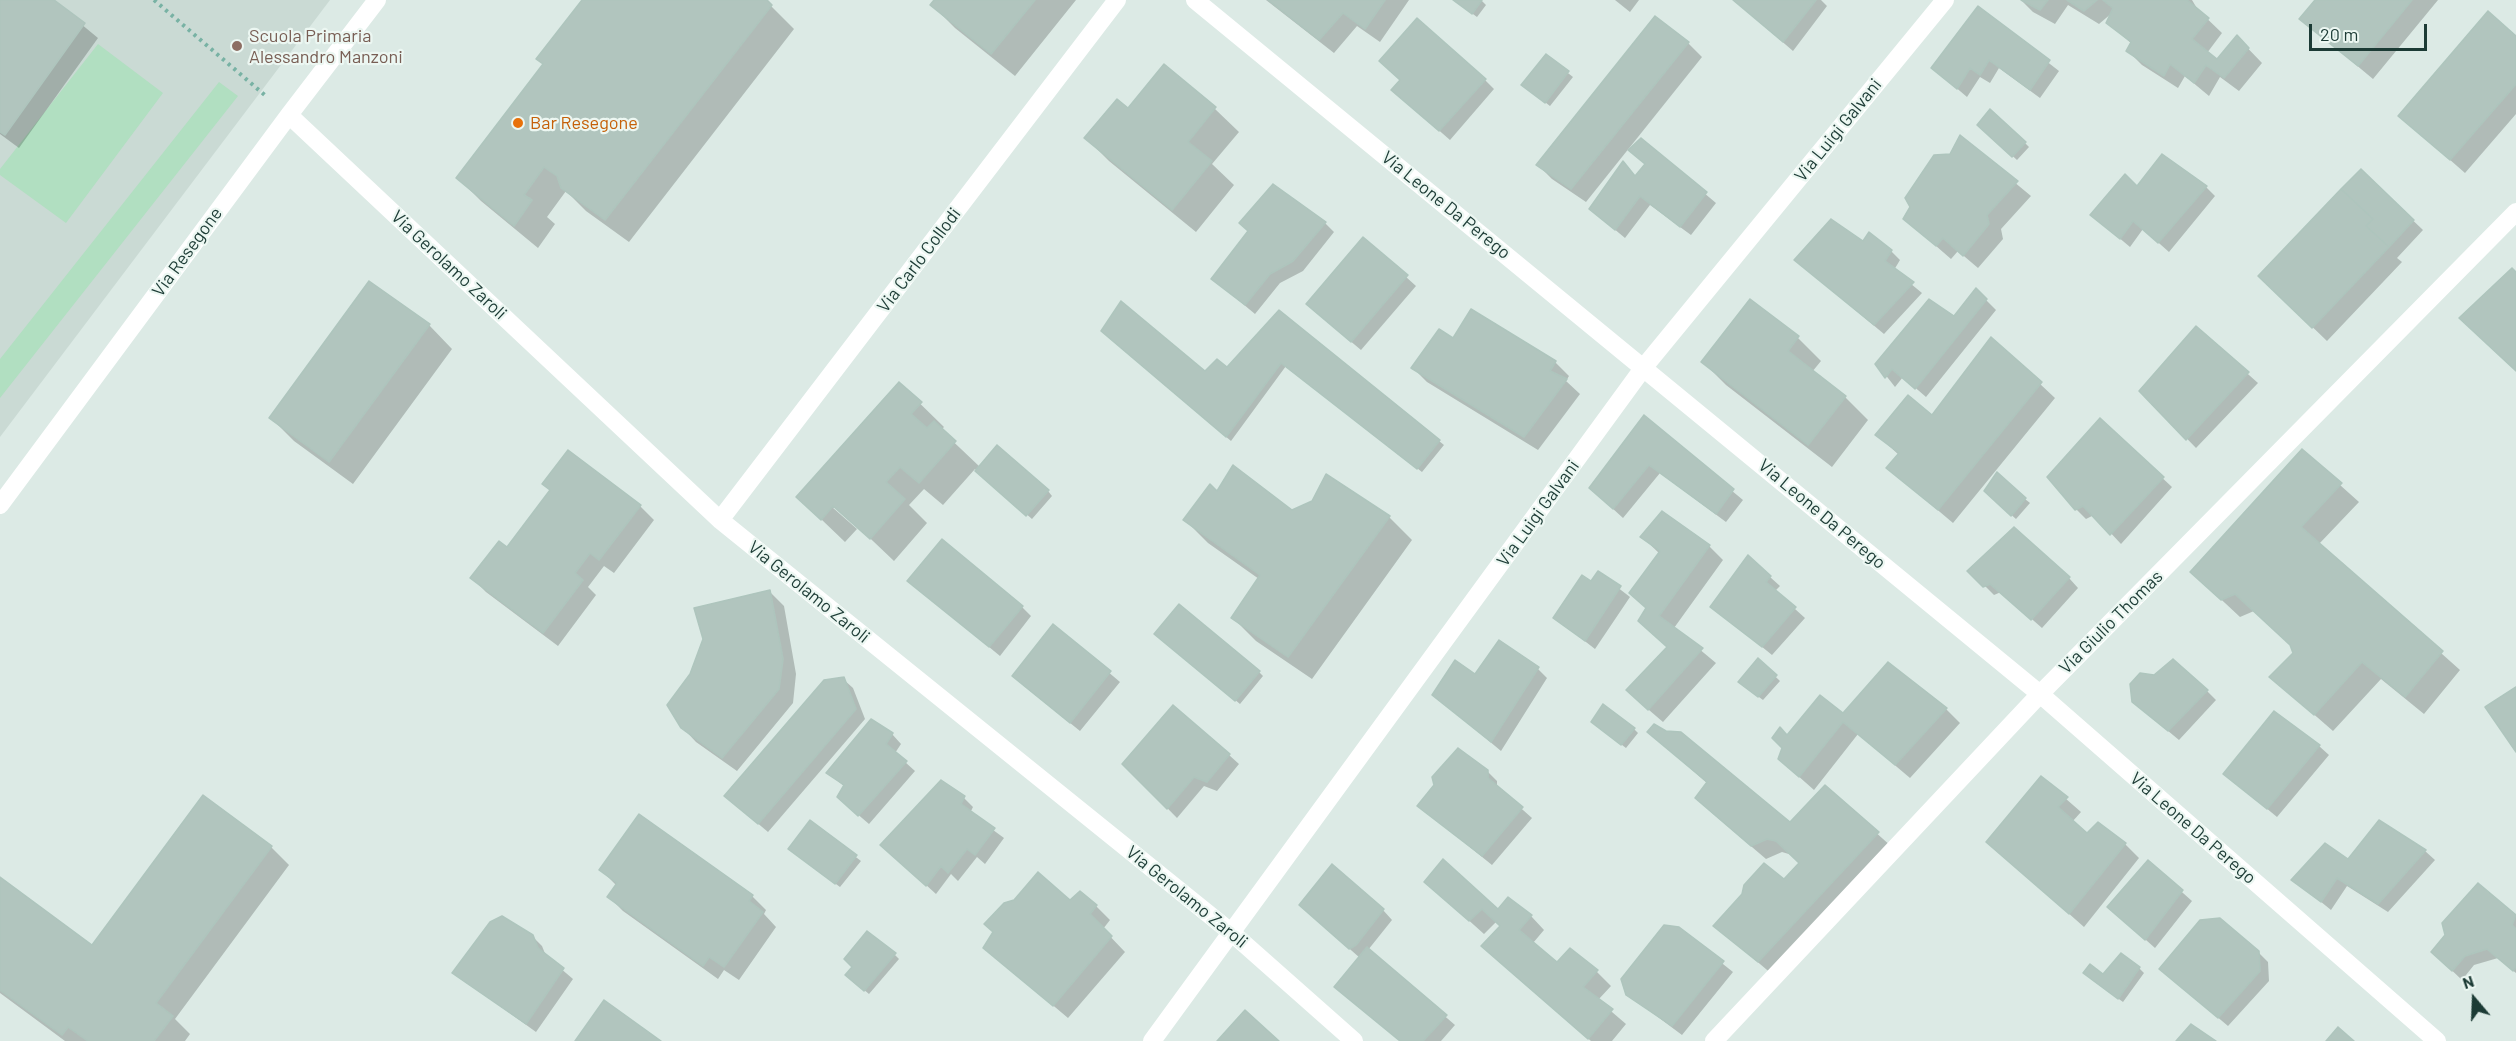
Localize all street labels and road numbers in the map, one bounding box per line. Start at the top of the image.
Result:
street label: Via Luigi Galvani [1790,74,1886,186]
street label: Via Leone Da Perego [1377,146,1515,264]
street label: Via Resegone [147,203,227,301]
street label: Via Carlo Collodi [873,203,965,317]
street label: Via Gerolamo Zaroli [387,206,511,324]
street label: Via Leone Da Perego [1754,454,1890,574]
street label: Via Luigi Galvani [1492,456,1584,570]
street label: Via Gerolamo Zaroli [744,536,874,648]
street label: Via Giulio Thomas [2055,566,2167,678]
street label: Via Leone Da Perego [2126,767,2260,889]
street label: Via Gerolamo Zaroli [1122,841,1252,953]

